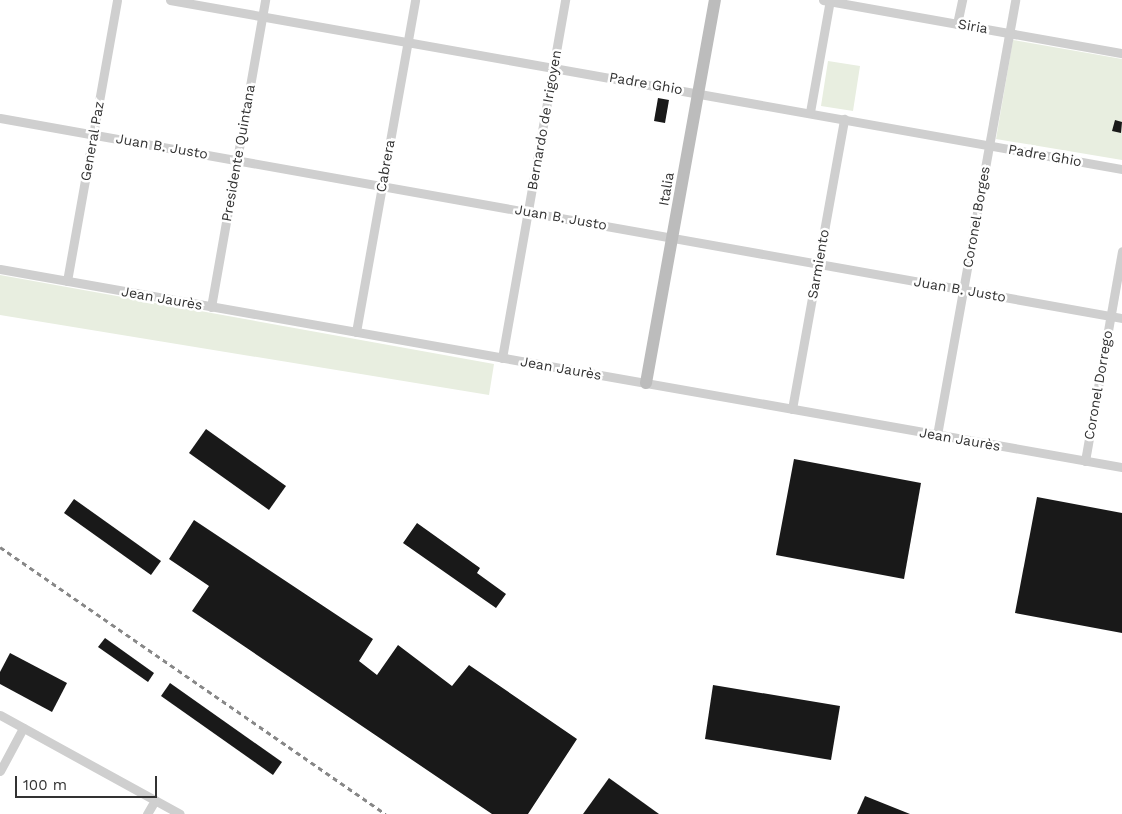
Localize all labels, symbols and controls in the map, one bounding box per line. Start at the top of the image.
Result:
street label: Siria [957,15,989,37]
street label: Bernardo de Irigoyen [523,49,565,191]
street label: Padre Ghio [608,68,684,98]
street label: Presidente Quintana [218,83,258,223]
street label: General Paz [77,99,107,183]
street label: Juan B. Justo [114,130,210,162]
street label: Cabrera [372,138,398,194]
street label: Padre Ghio [1007,140,1083,170]
street label: Coronel Borges [959,165,993,269]
street label: Italia [655,171,677,207]
street label: Juan B. Justo [513,201,609,233]
street label: Sarmiento [804,228,832,300]
street label: Juan B. Justo [912,273,1008,305]
street label: Jean Jaurès [120,283,204,313]
street label: Coronel Dorrego [1080,329,1116,441]
street label: Jean Jaurès [519,353,603,383]
street label: Jean Jaurès [918,424,1002,454]
scale bar [18,766,160,798]
text: 100 m [23,776,67,794]

